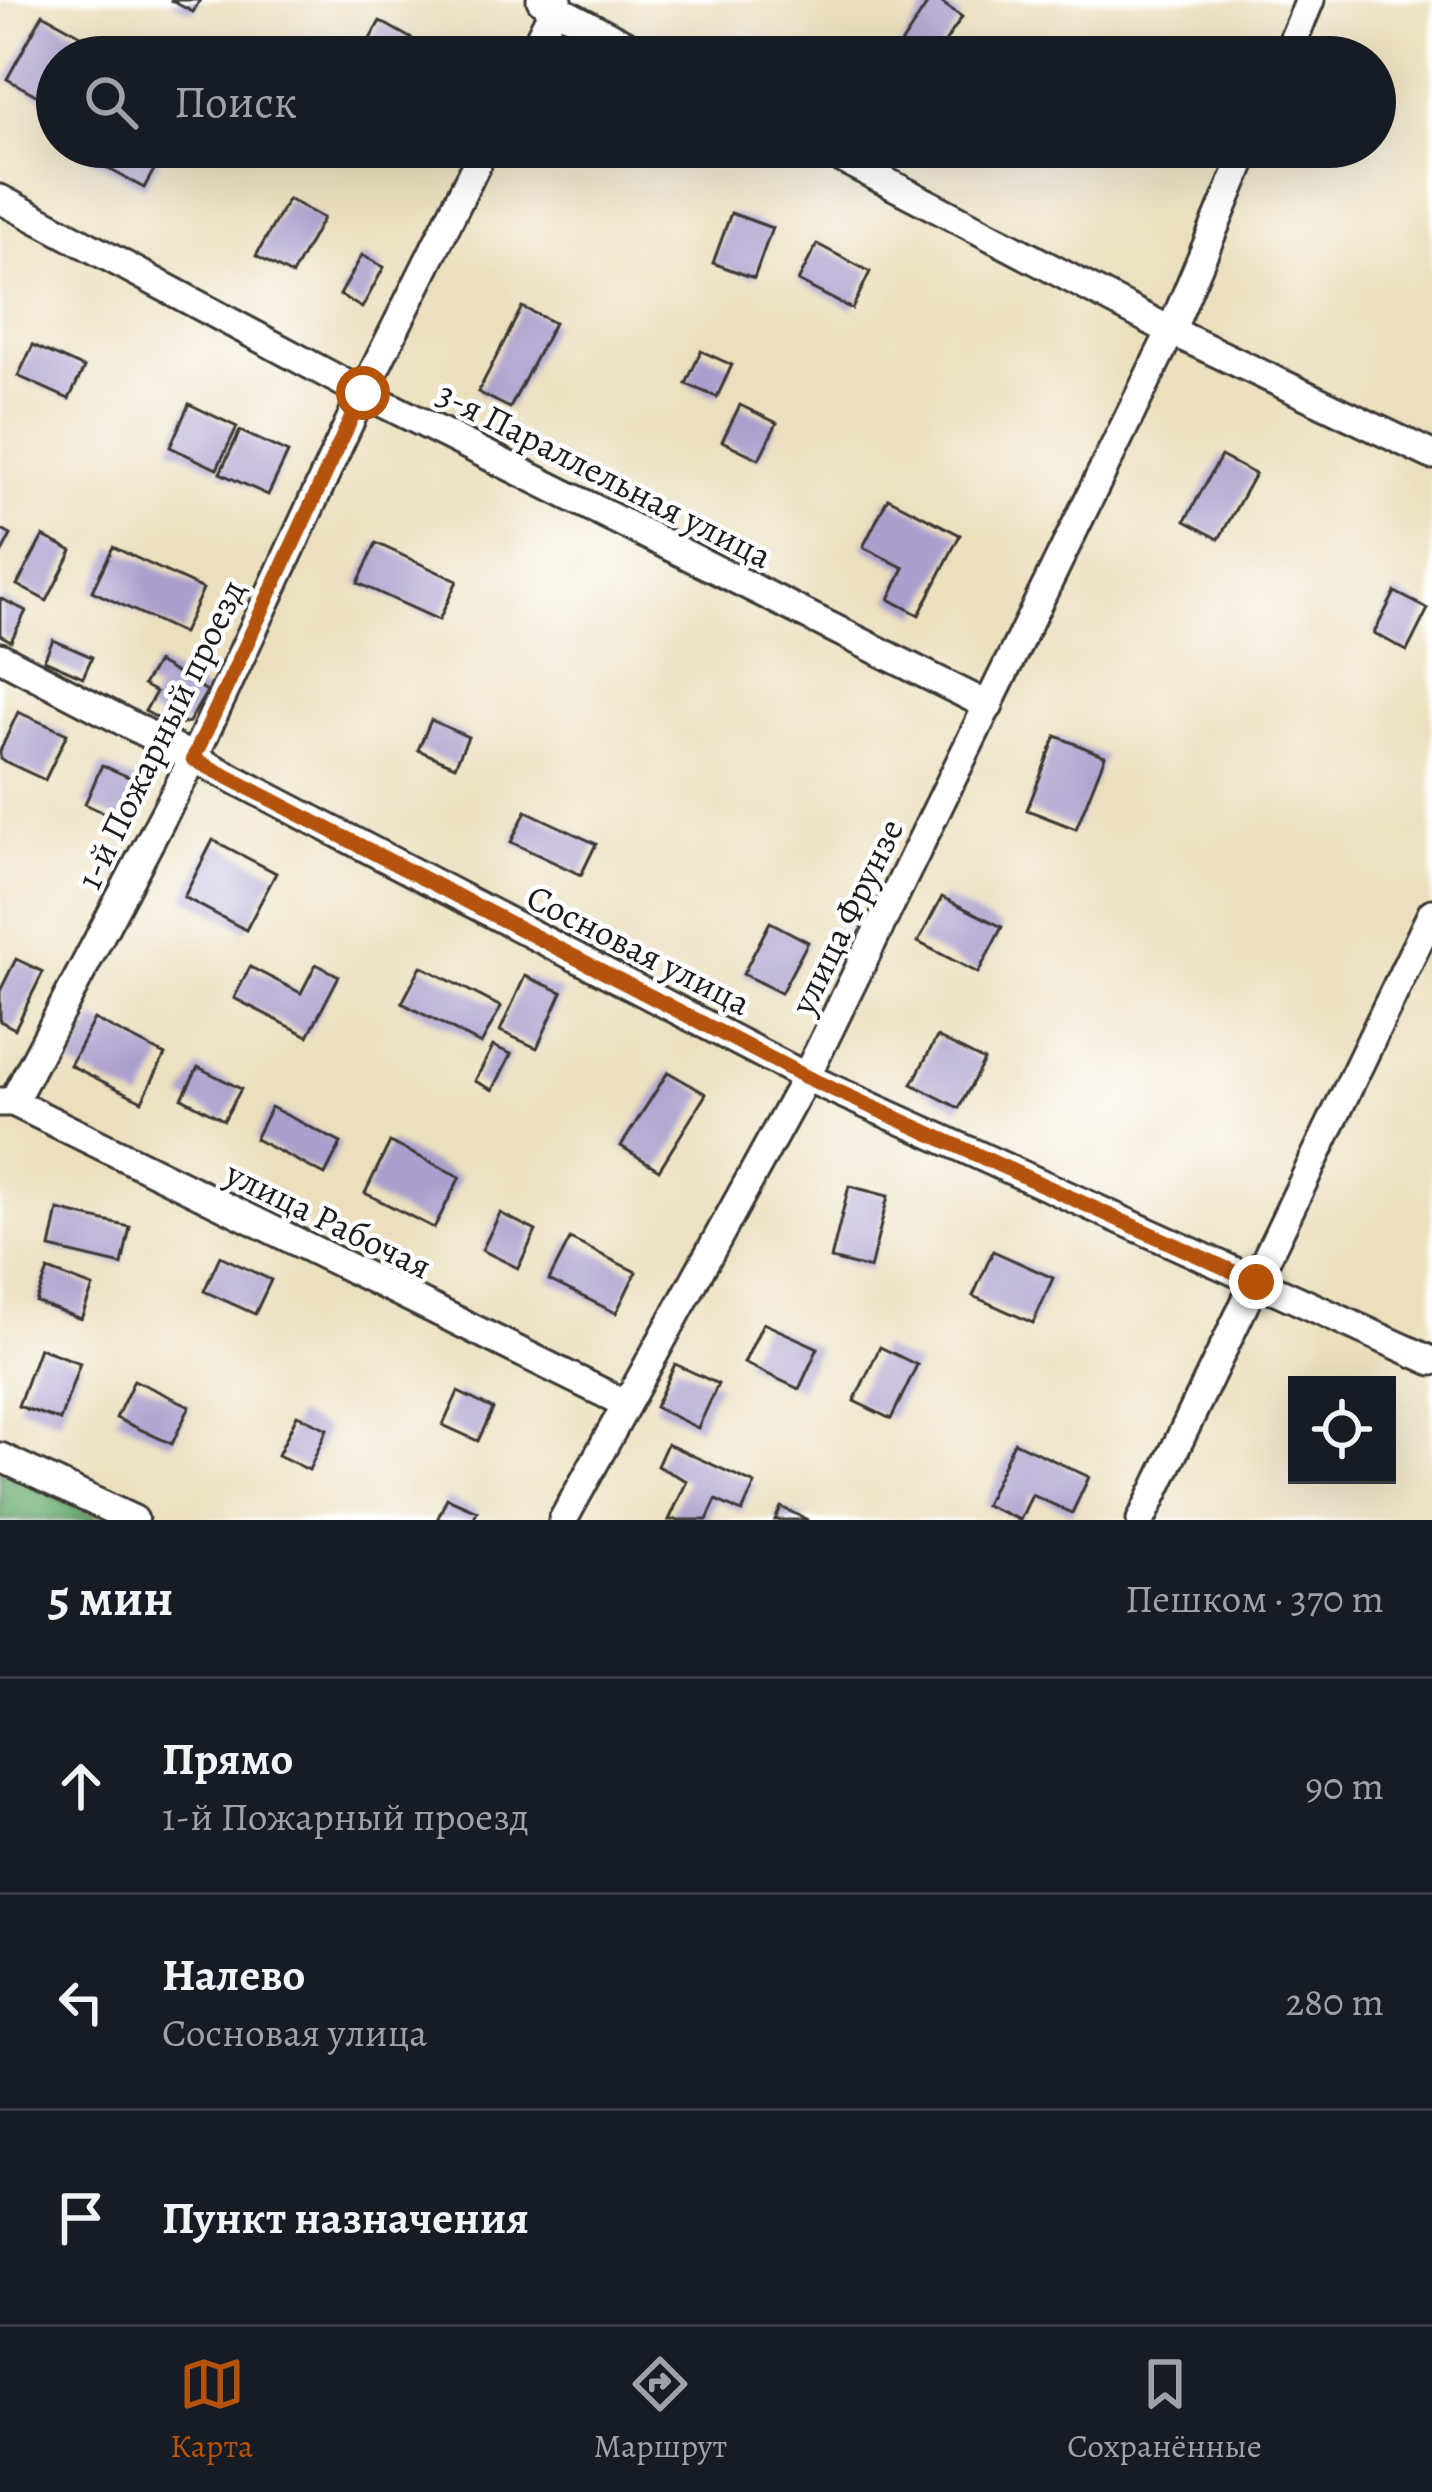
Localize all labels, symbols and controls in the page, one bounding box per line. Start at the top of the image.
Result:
search box [36,36,1396,168]
icon: search [78,69,144,135]
text: Поиск [174,71,297,133]
route start [336,366,390,420]
street label: 3-я Параллельная улица [429,369,781,580]
street label: 1-й Пожарный проезд [64,571,257,897]
street label: улица Фрунзе [778,810,915,1023]
street label: Сосновая улица [519,872,759,1027]
street label: улица Рабочая [217,1148,440,1290]
route end [1229,1255,1283,1309]
map controls [1288,1376,1396,1484]
button: locate [1288,1376,1396,1484]
text: 5 мин [48,1563,173,1633]
text: Пешком · 370 m [1125,1572,1384,1625]
text: Прямо [162,1728,293,1790]
icon: ahead [48,1753,114,1819]
text: 90 m [1305,1759,1384,1812]
text: 1-й Пожарный проезд [162,1790,529,1843]
text: Налево [162,1944,305,2006]
icon: left [48,1969,114,2035]
text: 280 m [1286,1975,1384,2028]
text: Сосновая улица [162,2006,427,2059]
icon: arrive [48,2185,114,2251]
text: Пункт назначения [162,2187,529,2249]
tab: Карта [170,2351,253,2468]
tab: Маршрут [594,2351,727,2468]
tab: Сохранённые [1067,2351,1262,2468]

